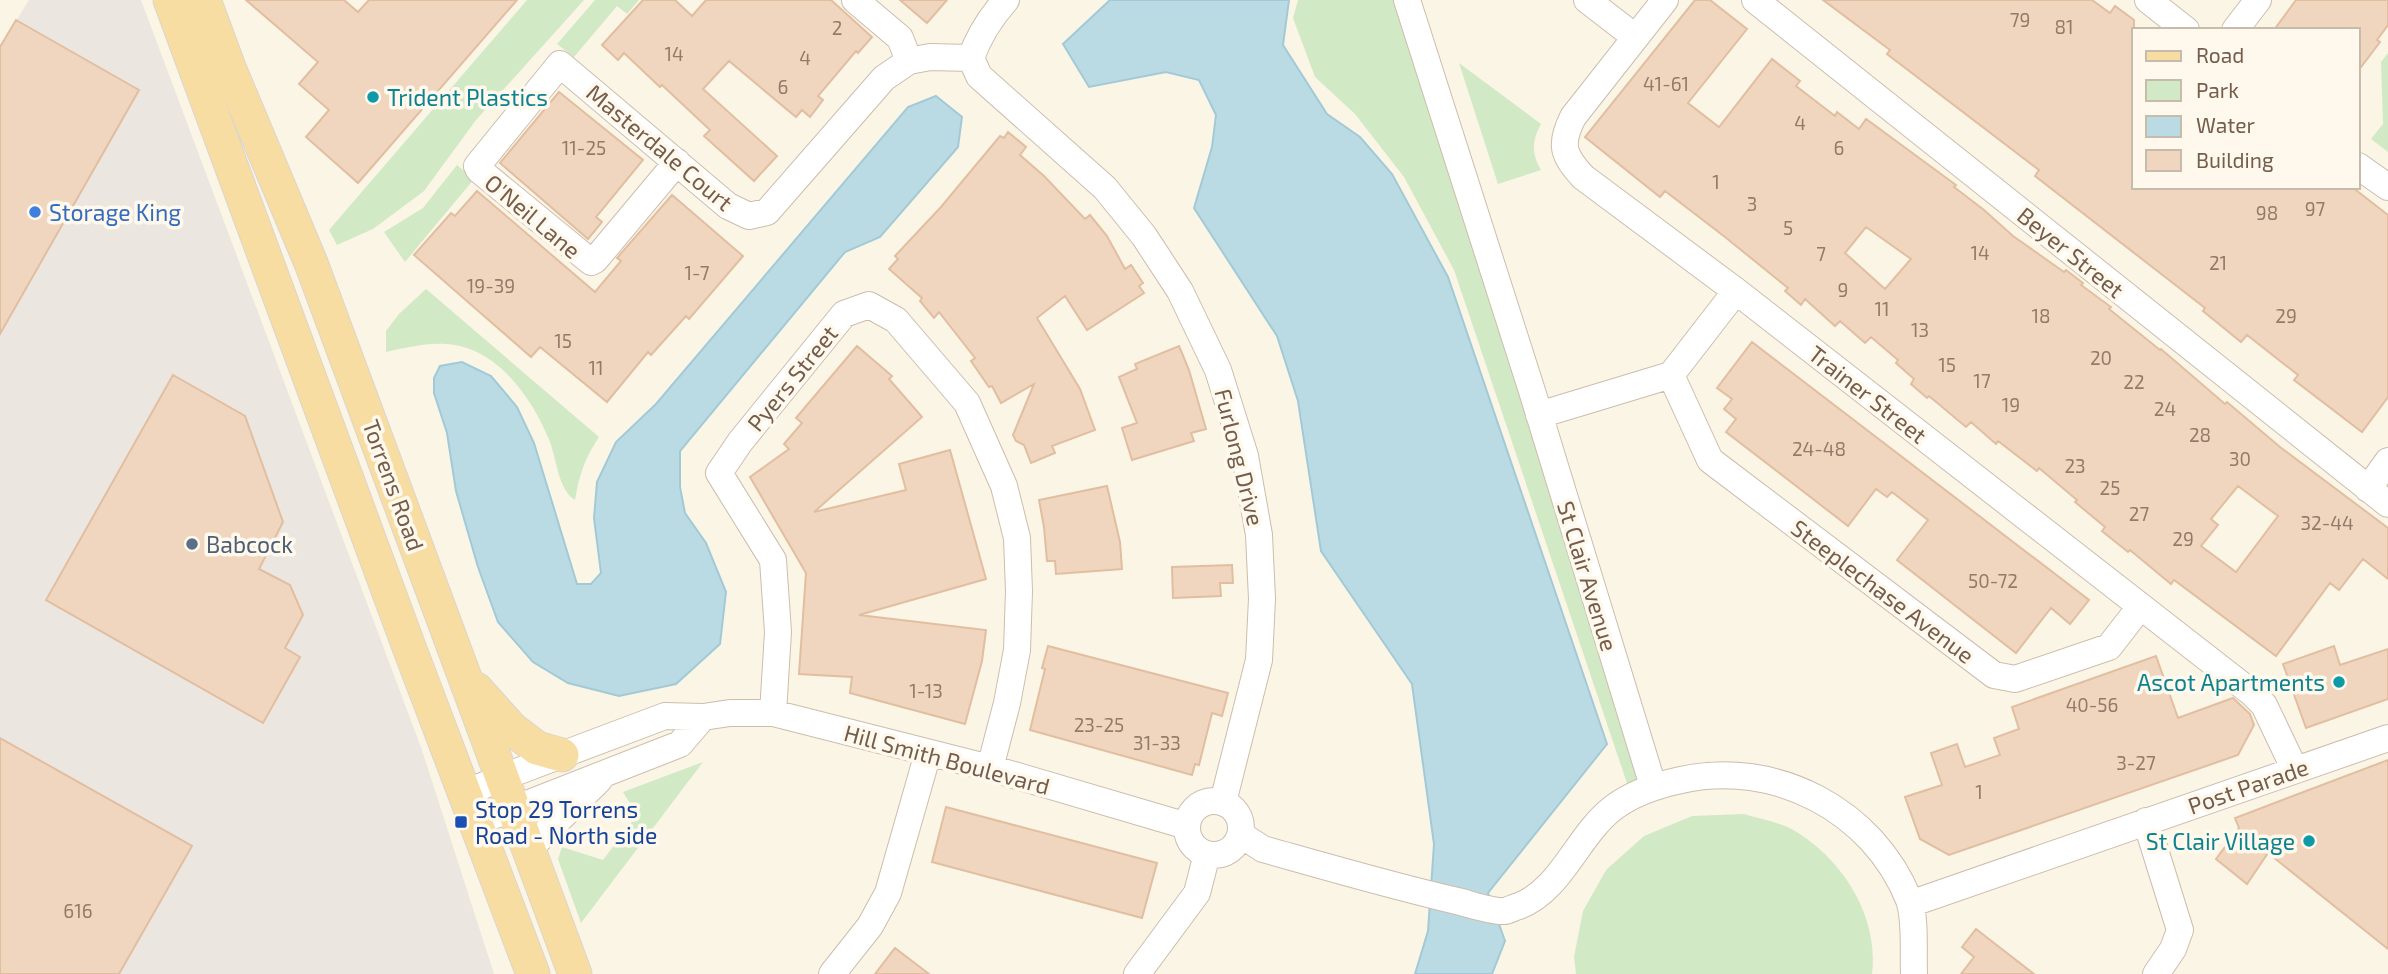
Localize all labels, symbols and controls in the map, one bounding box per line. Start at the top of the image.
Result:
house number: 79 [2010,8,2030,31]
house number: 81 [2054,15,2074,38]
house number: 2 [832,16,842,39]
legend [2132,28,2360,189]
house number: 14 [664,42,684,65]
text: Road [2196,42,2244,67]
house number: 4 [799,46,811,69]
house number: 41-61 [1643,72,1689,95]
house number: 6 [778,75,788,98]
text: Park [2196,77,2239,102]
street label: Masterdale Court [581,78,739,216]
place label: Trident Plastics [387,83,548,111]
marker: Trident Plastics [365,89,381,105]
house number: 4 [1794,111,1806,134]
text: Water [2196,112,2255,137]
house number: 11-25 [562,136,606,159]
house number: 6 [1834,136,1844,159]
text: Building [2196,147,2274,172]
street label: O'Neil Lane [480,168,586,264]
house number: 1 [1712,170,1720,193]
house number: 3 [1747,192,1757,215]
house number: 97 [2305,197,2326,220]
place label: Storage King [49,198,181,226]
street label: Beyer Street [2012,201,2130,304]
house number: 98 [2256,201,2278,224]
marker: Storage King [27,204,43,220]
house number: 5 [1783,216,1793,239]
house number: 14 [1970,241,1990,264]
house number: 7 [1816,242,1826,265]
house number: 21 [2209,251,2227,274]
house number: 1-7 [684,261,710,284]
house number: 19-39 [467,274,515,297]
house number: 9 [1838,278,1848,301]
house number: 11 [1874,297,1890,320]
house number: 18 [2031,304,2051,327]
house number: 29 [2275,304,2297,327]
house number: 13 [1911,318,1929,341]
street label: Pyers Street [741,319,843,437]
house number: 15 [554,329,572,352]
street label: Trainer Street [1803,339,1933,449]
house number: 20 [2090,346,2112,369]
house number: 15 [1938,353,1956,376]
house number: 11 [588,356,604,379]
house number: 17 [1973,369,1991,392]
house number: 22 [2123,370,2145,393]
street label: Furlong Drive [1209,386,1271,528]
house number: 19 [2002,393,2020,416]
house number: 24 [2154,397,2176,420]
street label: Torrens Road [357,416,431,554]
house number: 28 [2189,423,2211,446]
house number: 24-48 [1792,437,1846,460]
house number: 30 [2229,447,2251,470]
house number: 23 [2064,454,2086,477]
house number: 25 [2100,476,2120,499]
street label: St Clair Avenue [1552,498,1624,654]
house number: 27 [2129,502,2149,525]
house number: 32-44 [2300,511,2354,534]
street label: Steeplechase Avenue [1786,513,1980,669]
house number: 29 [2172,527,2194,550]
place label: Babcock [206,530,293,558]
marker: Babcock [184,536,200,552]
house number: 50-72 [1968,569,2018,592]
place label: Ascot Apartments [2137,668,2325,696]
marker: Ascot Apartments [2331,674,2347,690]
house number: 1-13 [909,679,943,702]
house number: 40-56 [2066,693,2118,716]
house number: 23-25 [1074,713,1124,736]
street label: Hill Smith Boulevard [841,718,1053,800]
house number: 31-33 [1133,731,1181,754]
house number: 3-27 [2116,751,2156,774]
street label: Post Parade [2184,752,2312,820]
house number: 1 [1975,780,1983,803]
place label: Stop 29 Torrens Road - North side [475,795,657,849]
marker: Stop 29 Torrens Road - North side [453,814,469,830]
place label: St Clair Village [2146,827,2295,855]
marker: St Clair Village [2301,833,2317,849]
house number: 616 [63,899,93,922]

